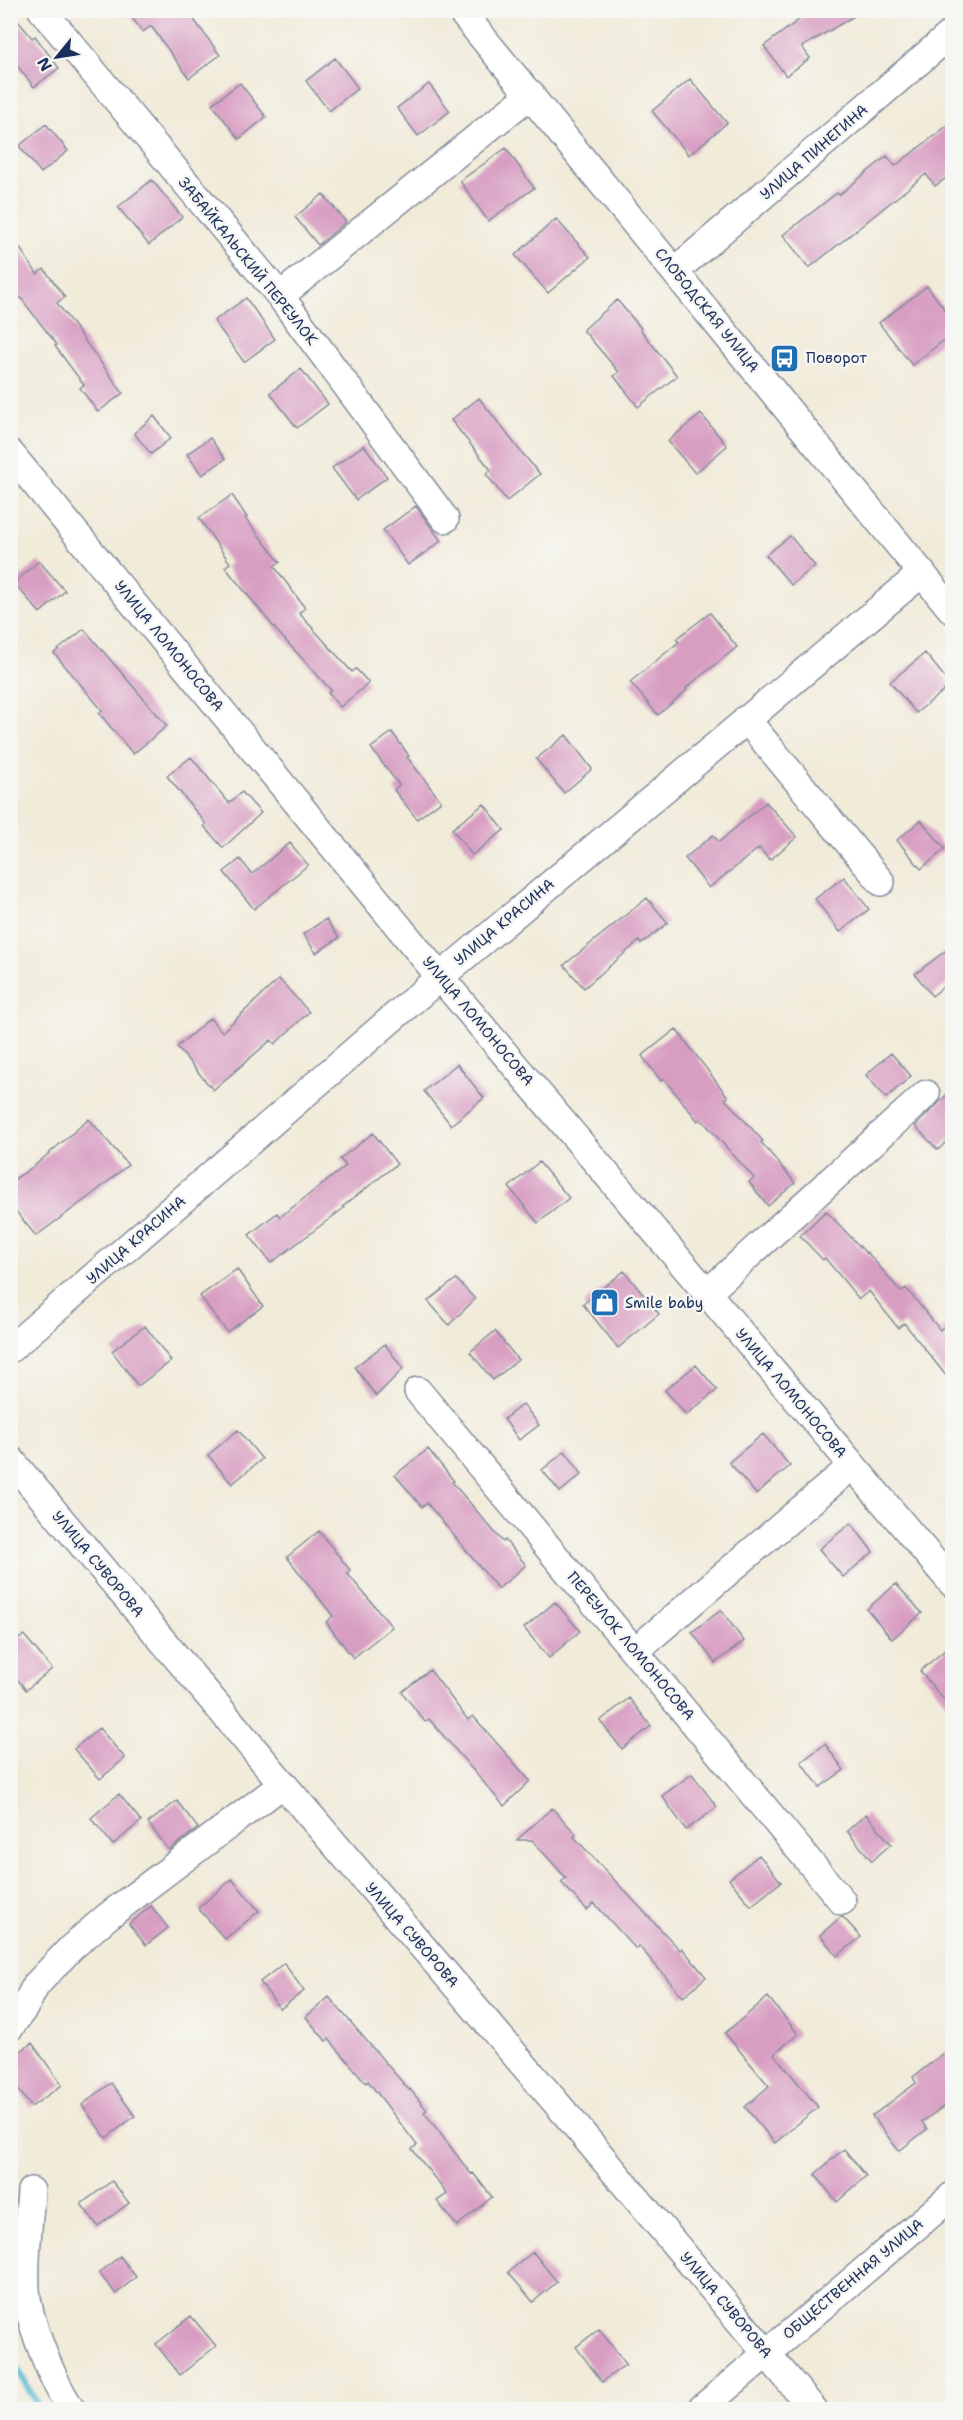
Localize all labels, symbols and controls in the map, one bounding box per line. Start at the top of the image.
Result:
north arrow [27,27,87,87]
text: N [32,54,57,75]
street label: УЛИЦА ПИНЕГИНА [756,100,872,204]
street label: ЗАБАЙКАЛЬСКИЙ ПЕРЕУЛОК [174,172,323,350]
street label: СЛОБОДСКАЯ УЛИЦА [650,243,764,377]
bus stop icon: Поворот [769,342,801,374]
place label: Поворот [806,348,867,368]
street label: УЛИЦА ЛОМОНОСОВА [110,576,228,716]
street label: УЛИЦА КРАСИНА [449,874,559,970]
street label: УЛИЦА ЛОМОНОСОВА [418,952,538,1090]
street label: УЛИЦА КРАСИНА [82,1191,190,1289]
shop icon: Smile baby [588,1287,620,1319]
place label: Smile baby [625,1293,704,1313]
street label: УЛИЦА ЛОМОНОСОВА [731,1324,851,1462]
street label: УЛИЦА СУВОРОВА [48,1507,149,1622]
street label: ПЕРЕУЛОК ЛОМОНОСОВА [563,1567,699,1725]
street label: УЛИЦА СУВОРОВА [361,1878,463,1992]
street label: ОБЩЕСТВЕННАЯ УЛИЦА [778,2214,928,2344]
street label: УЛИЦА СУВОРОВА [676,2248,777,2363]

